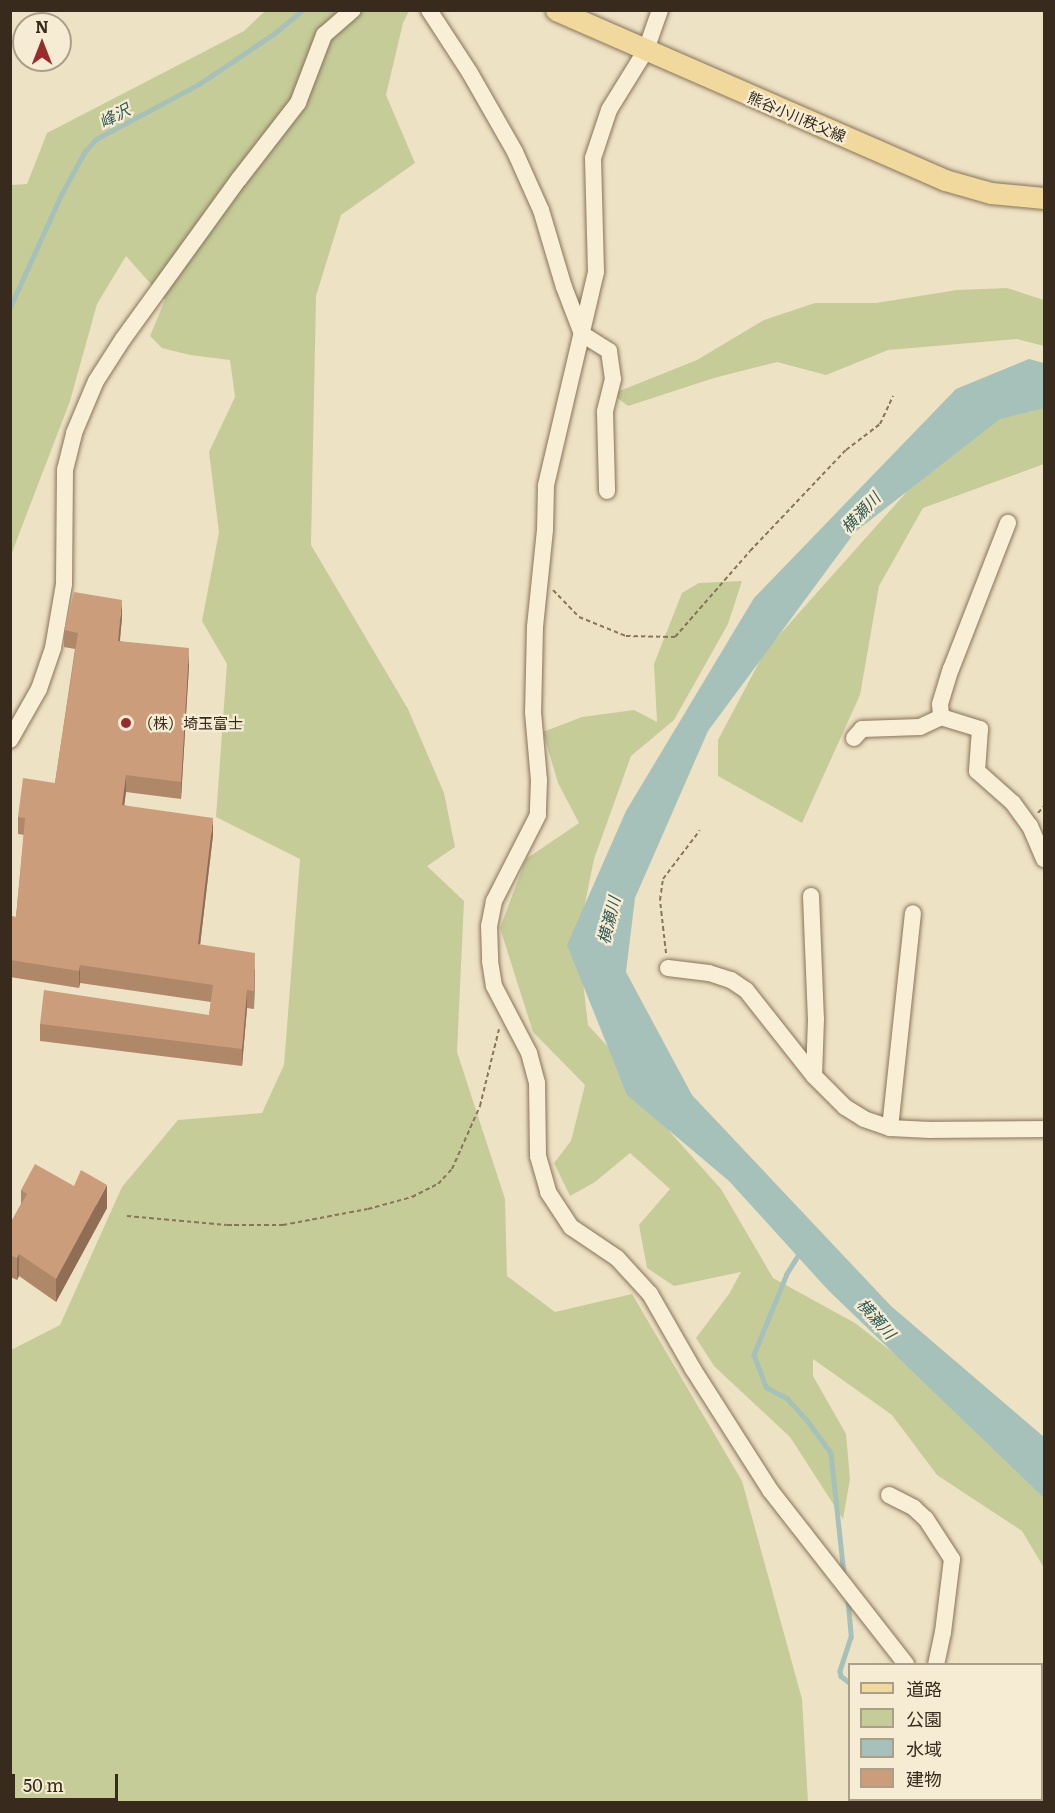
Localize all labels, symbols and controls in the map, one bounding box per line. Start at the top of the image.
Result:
north arrow [12,12,72,72]
text: N [35,14,49,38]
street label: 熊谷小川秩父線 [745,87,849,145]
water label: 峰沢 [95,99,133,131]
water label: 横瀬川 [837,488,883,536]
place label: （株）埼玉富士 [138,714,243,732]
marker: （株）埼玉富士 [119,716,133,730]
water label: 横瀬川 [593,894,623,946]
water label: 横瀬川 [854,1294,900,1342]
legend [848,1663,1043,1801]
text: 道路 [906,1675,942,1702]
text: 公園 [906,1705,942,1732]
text: 水域 [906,1735,942,1762]
scale bar [15,1762,122,1800]
text: 建物 [906,1765,942,1792]
text: 50 m [23,1771,64,1798]

